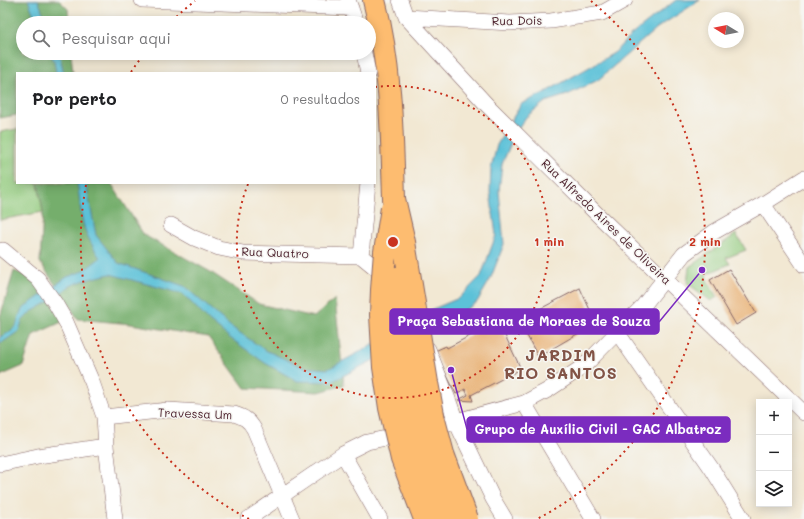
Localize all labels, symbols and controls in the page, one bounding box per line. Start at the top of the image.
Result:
street label: Rua Dois [492,12,543,28]
north arrow [708,12,744,48]
search box [16,16,376,60]
icon: search [30,27,52,49]
text: Pesquisar aqui [62,28,171,48]
text: Por perto [32,87,116,109]
text: 0 resultados [280,90,360,107]
street label: Rua Alfredo Aires de Oliveira [538,155,675,288]
text: 1 min [534,233,564,249]
text: 2 min [689,233,721,249]
centre of rings [386,235,400,249]
street label: Rua Quatro [241,243,309,261]
callout: Praça Sebastiana de Moraes de Souza [390,309,659,334]
text: Praça Sebastiana de Moraes de Souza [397,312,651,329]
district label: JARDIM RIO SANTOS [504,344,618,383]
map controls [756,399,792,507]
button: + [756,399,792,435]
street label: Travessa Um [158,404,233,422]
callout: Grupo de Auxílio Civil - GAC Albatroz [467,417,730,442]
text: Grupo de Auxílio Civil - GAC Albatroz [474,420,722,437]
button: − [756,435,792,471]
button: layers [756,471,792,507]

